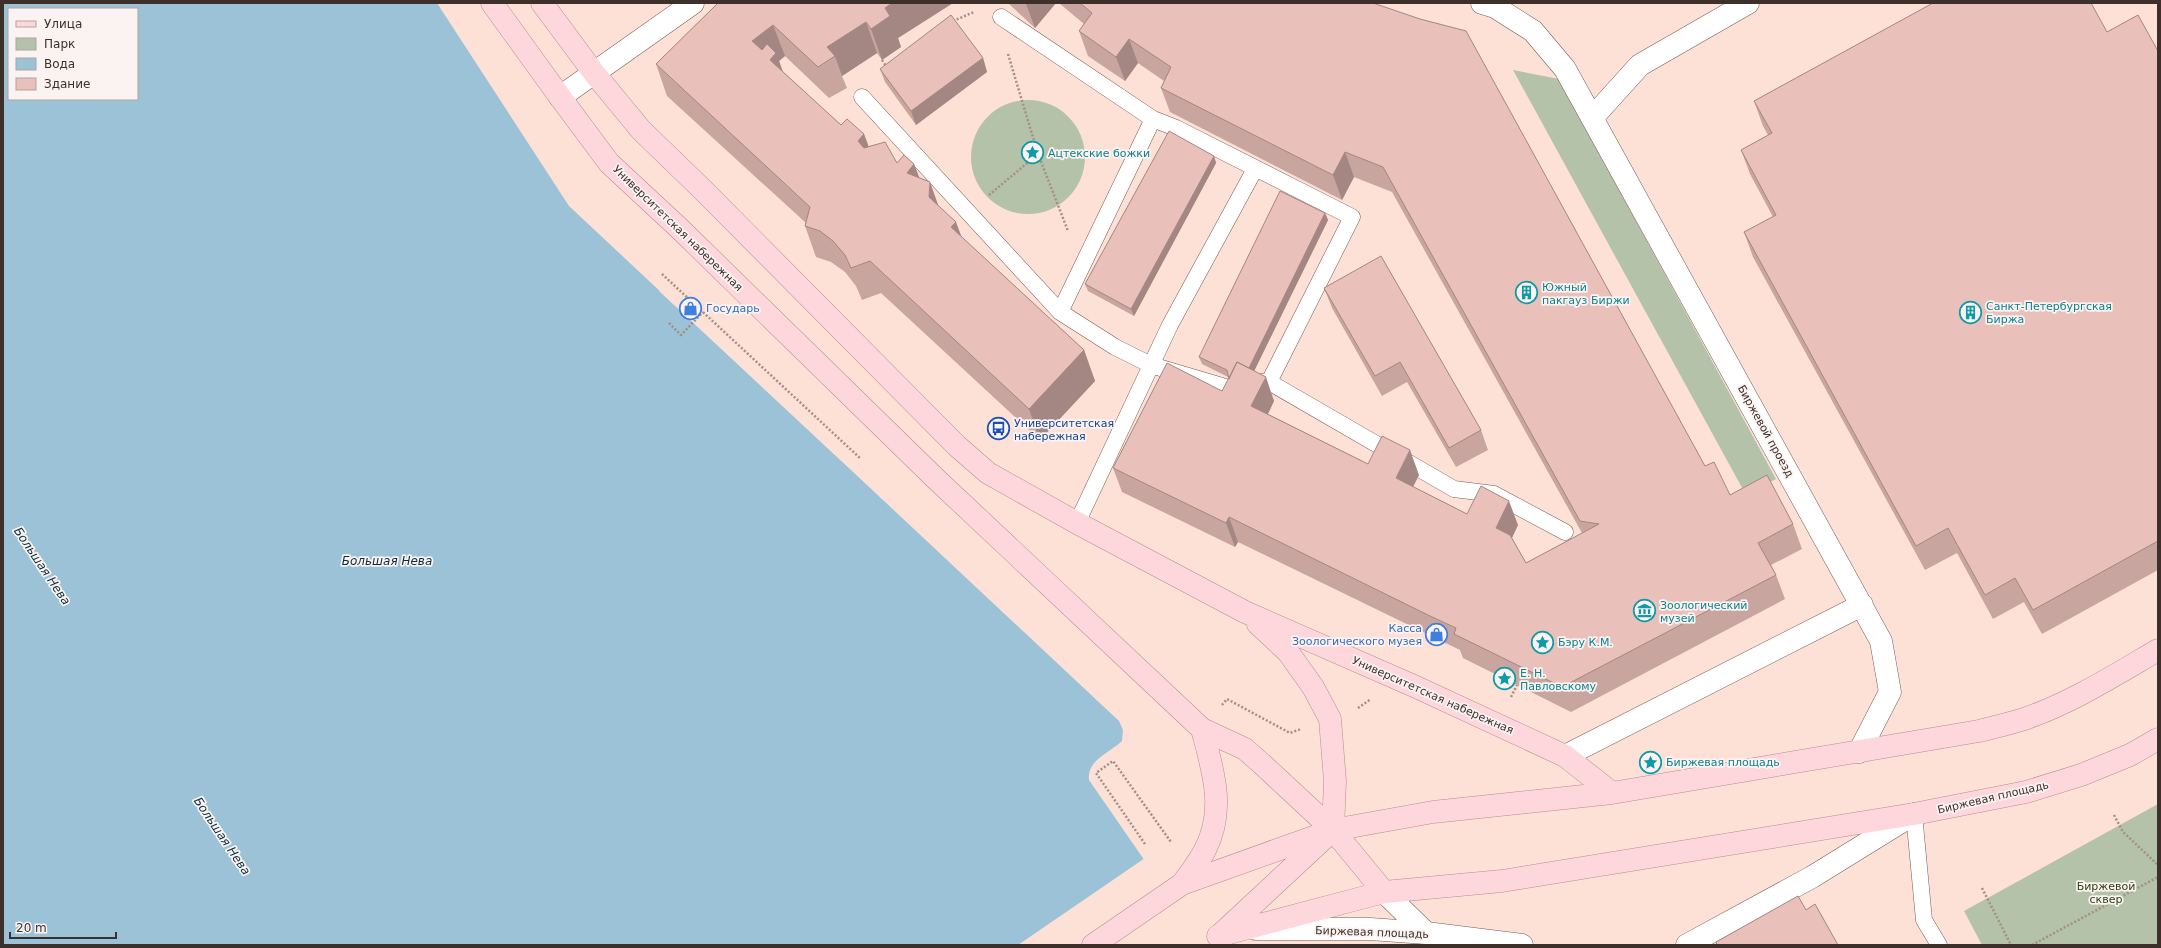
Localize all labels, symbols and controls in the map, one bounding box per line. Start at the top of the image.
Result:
legend [8,8,138,100]
text: Улица [44,17,82,31]
text: Парк [44,37,75,51]
text: Вода [44,57,75,71]
text: Здание [44,77,90,91]
place icon: Ацтекские божки [1020,140,1046,166]
place label: Ацтекские божки [1048,147,1150,160]
street label: Университетская набережная [610,163,745,294]
building icon: Южный пакгауз Биржи [1514,280,1540,306]
place label: Южный пакгауз Биржи [1542,281,1630,307]
shop icon: Государь [678,295,704,321]
building icon: Санкт-Петербургская Биржа [1958,299,1984,325]
place label: Санкт-Петербургская Биржа [1986,300,2112,326]
place label: Государь [706,302,760,315]
street label: Биржевой проезд [1735,383,1796,480]
bus stop icon: Университетская набережная [985,416,1011,442]
place label: Университетская набережная [1014,417,1114,443]
water label: Большая Нева [11,525,73,607]
water label: Большая Нева [342,554,432,568]
museum icon: Зоологический музей [1632,598,1658,624]
place label: Зоологический музей [1660,599,1747,625]
shop icon: Касса Зоологического музея [1424,621,1450,647]
place label: Касса Зоологического музея [1292,622,1422,648]
place icon: Бэру К.М. [1529,629,1555,655]
place label: Бэру К.М. [1558,636,1613,649]
street label: Университетская набережная [1350,654,1516,737]
place icon: Е. Н. Павловскому [1491,666,1517,692]
place label: Е. Н. Павловскому [1520,667,1596,693]
place icon: Биржевая площадь [1637,749,1663,775]
place label: Биржевая площадь [1666,756,1780,769]
street label: Биржевая площадь [1936,778,2050,817]
water label: Большая Нева [191,795,253,877]
park label: Биржевой сквер [2077,880,2135,906]
scale bar [10,914,116,940]
text: 20 m [16,921,47,935]
street label: Биржевая площадь [1315,924,1429,941]

